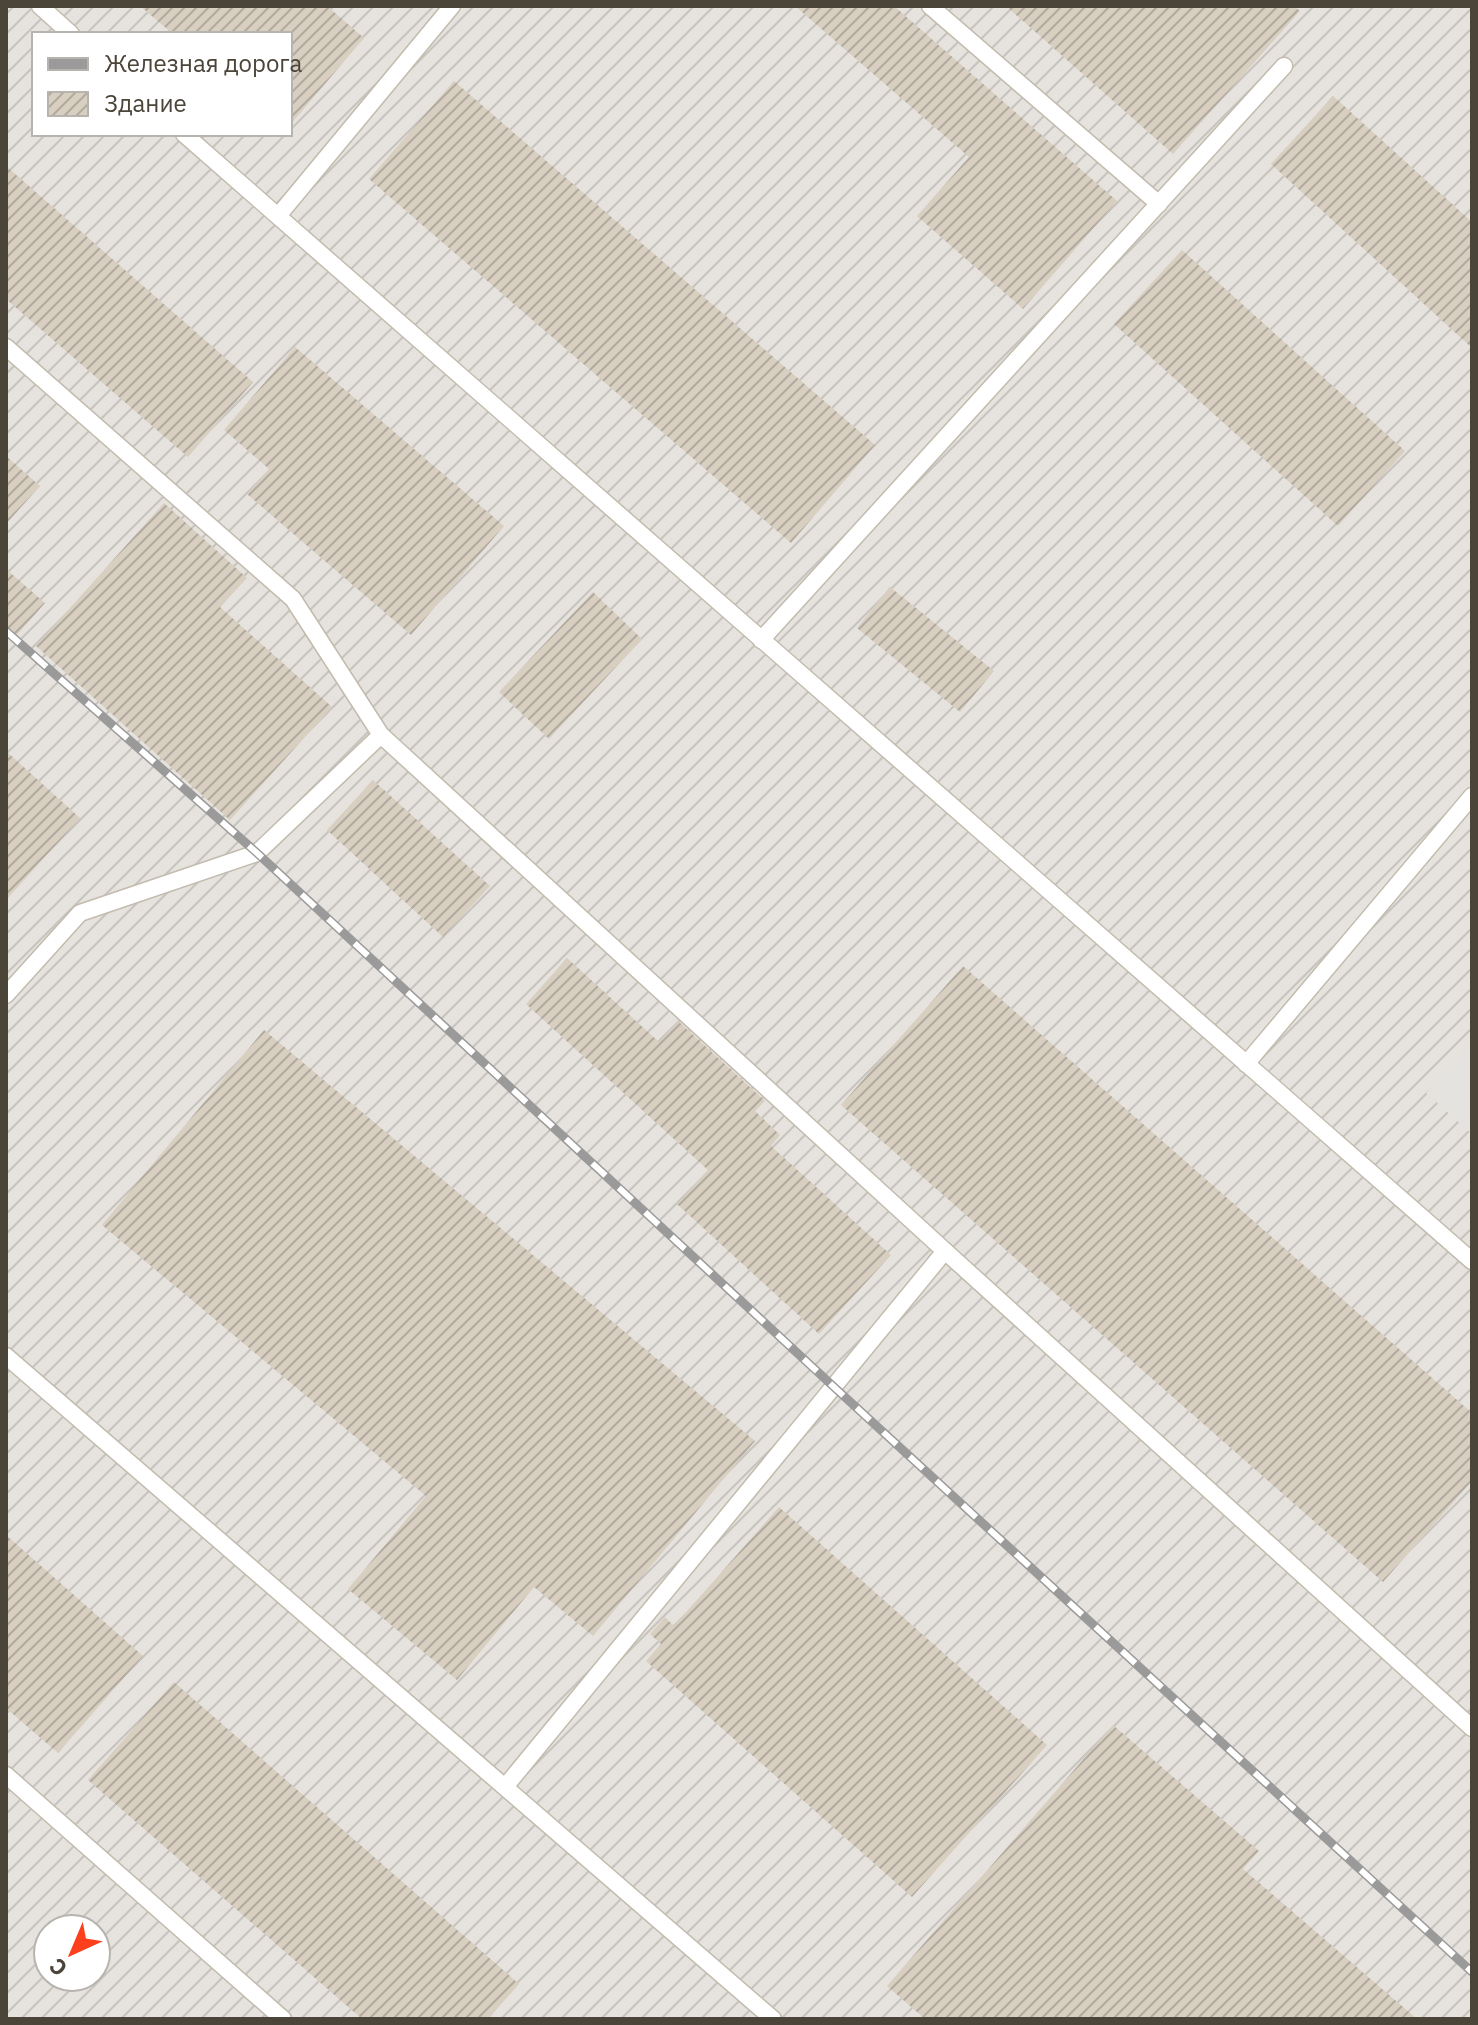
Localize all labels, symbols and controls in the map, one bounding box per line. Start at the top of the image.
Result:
legend [32,32,292,136]
text: Железная дорога [104,47,302,79]
text: Здание [104,87,187,119]
north arrow [32,1913,112,1993]
text: С [43,1952,73,1983]

